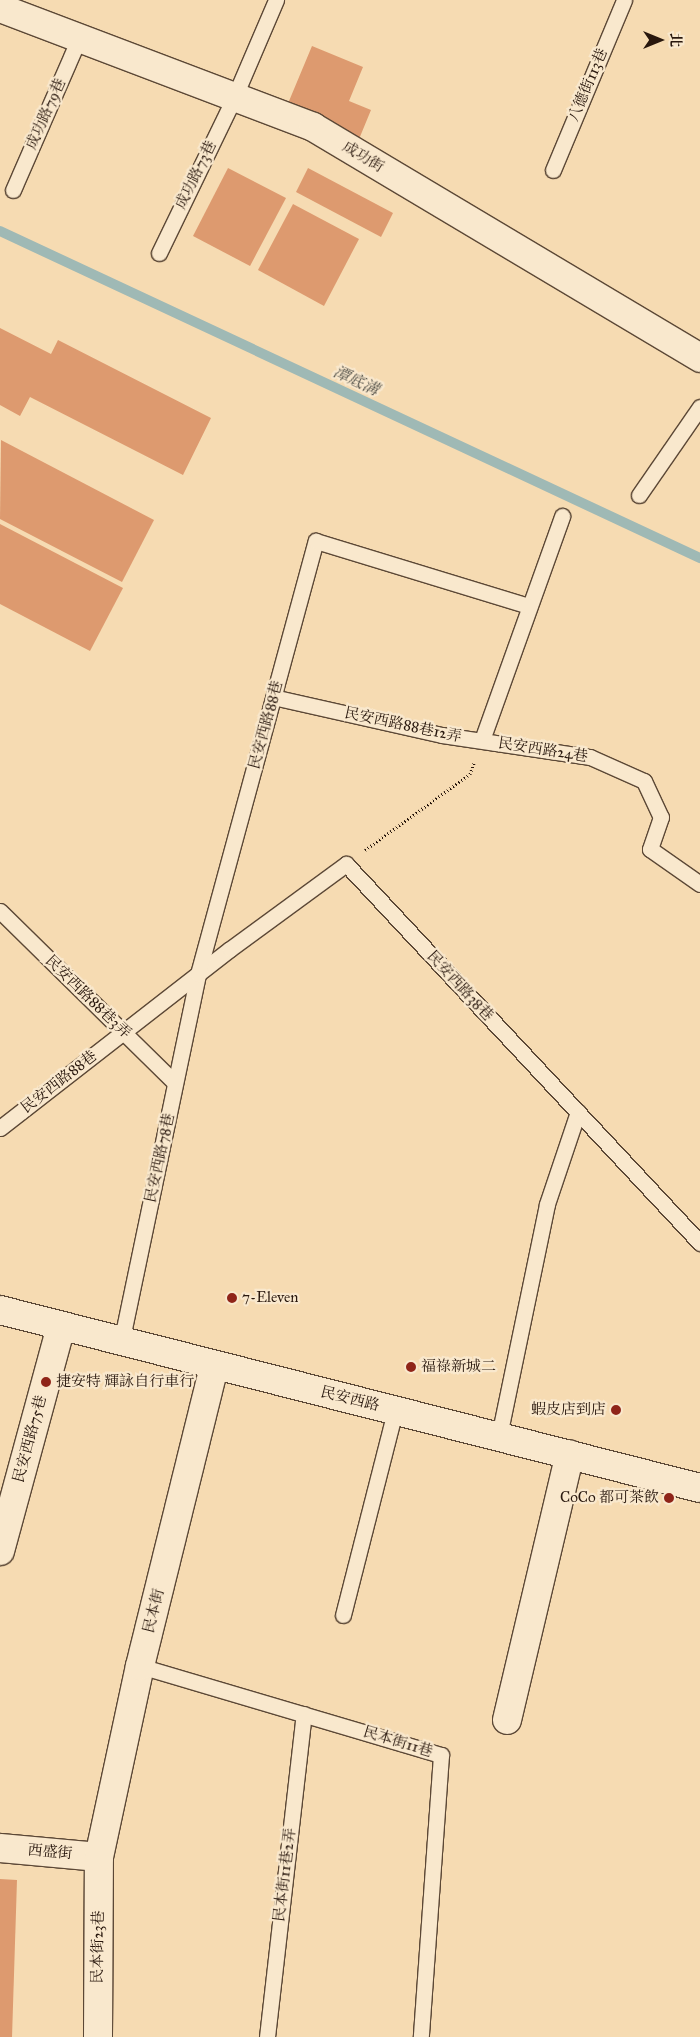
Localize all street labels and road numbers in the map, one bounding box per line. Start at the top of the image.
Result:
street label: 八德街113巷 [565,46,611,124]
street label: 成功路79巷 [22,76,70,152]
street label: 成功路73巷 [172,138,220,212]
street label: 成功街 [339,138,387,176]
street label: 民安西路88巷 [246,679,286,771]
street label: 民安西路88巷12弄 [343,704,463,746]
street label: 民安西路24巷 [497,734,589,766]
street label: 民安西路38巷 [423,947,497,1025]
street label: 民安西路88巷3弄 [41,952,135,1042]
street label: 民安西路88巷 [18,1047,100,1117]
street label: 民安西路78巷 [142,1112,178,1204]
street label: 民安西路 [319,1383,381,1415]
street label: 民安西路75巷 [10,1393,50,1485]
street label: 民本街 [140,1587,168,1635]
street label: 民本街11巷 [361,1723,435,1761]
street label: 民本街11巷2弄 [270,1827,300,1923]
street label: 西盛街 [27,1841,73,1863]
street label: 民本街23巷 [88,1910,108,1984]

